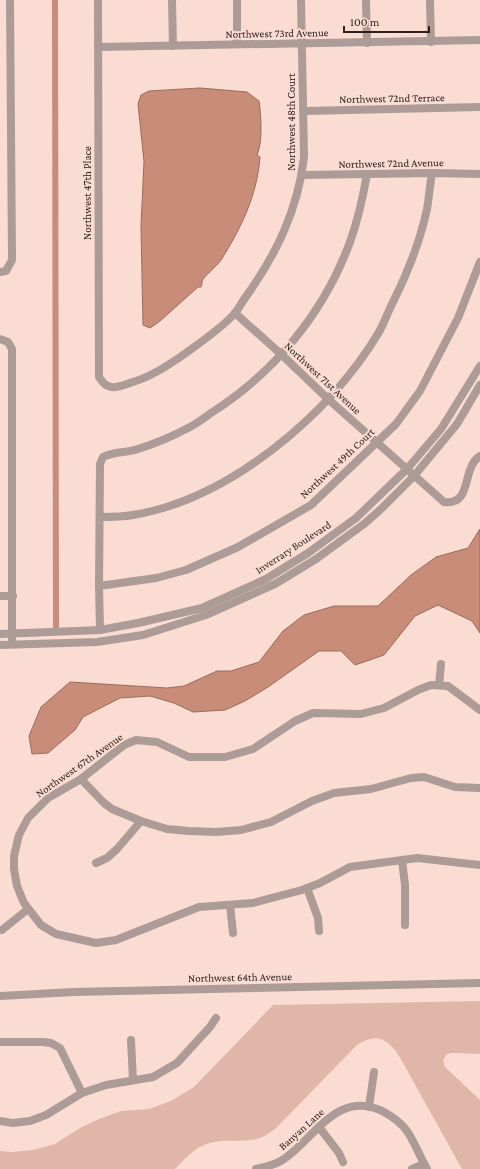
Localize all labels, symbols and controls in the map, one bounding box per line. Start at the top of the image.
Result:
scale bar [344,8,429,34]
text: 100 m [350,15,380,29]
street label: Northwest 73rd Avenue [225,26,329,40]
street label: Northwest 48th Court [285,73,297,171]
street label: Northwest 72nd Terrace [339,91,445,105]
street label: Northwest 47th Place [81,146,93,240]
street label: Northwest 72nd Avenue [338,156,444,170]
street label: Northwest 71st Avenue [282,339,364,417]
street label: Northwest 49th Court [297,425,377,500]
street label: Inverrary Boulevard [253,518,334,577]
street label: Northwest 67th Avenue [33,730,125,799]
street label: Northwest 64th Avenue [188,970,292,984]
street label: Banyan Lane [276,1106,327,1153]

